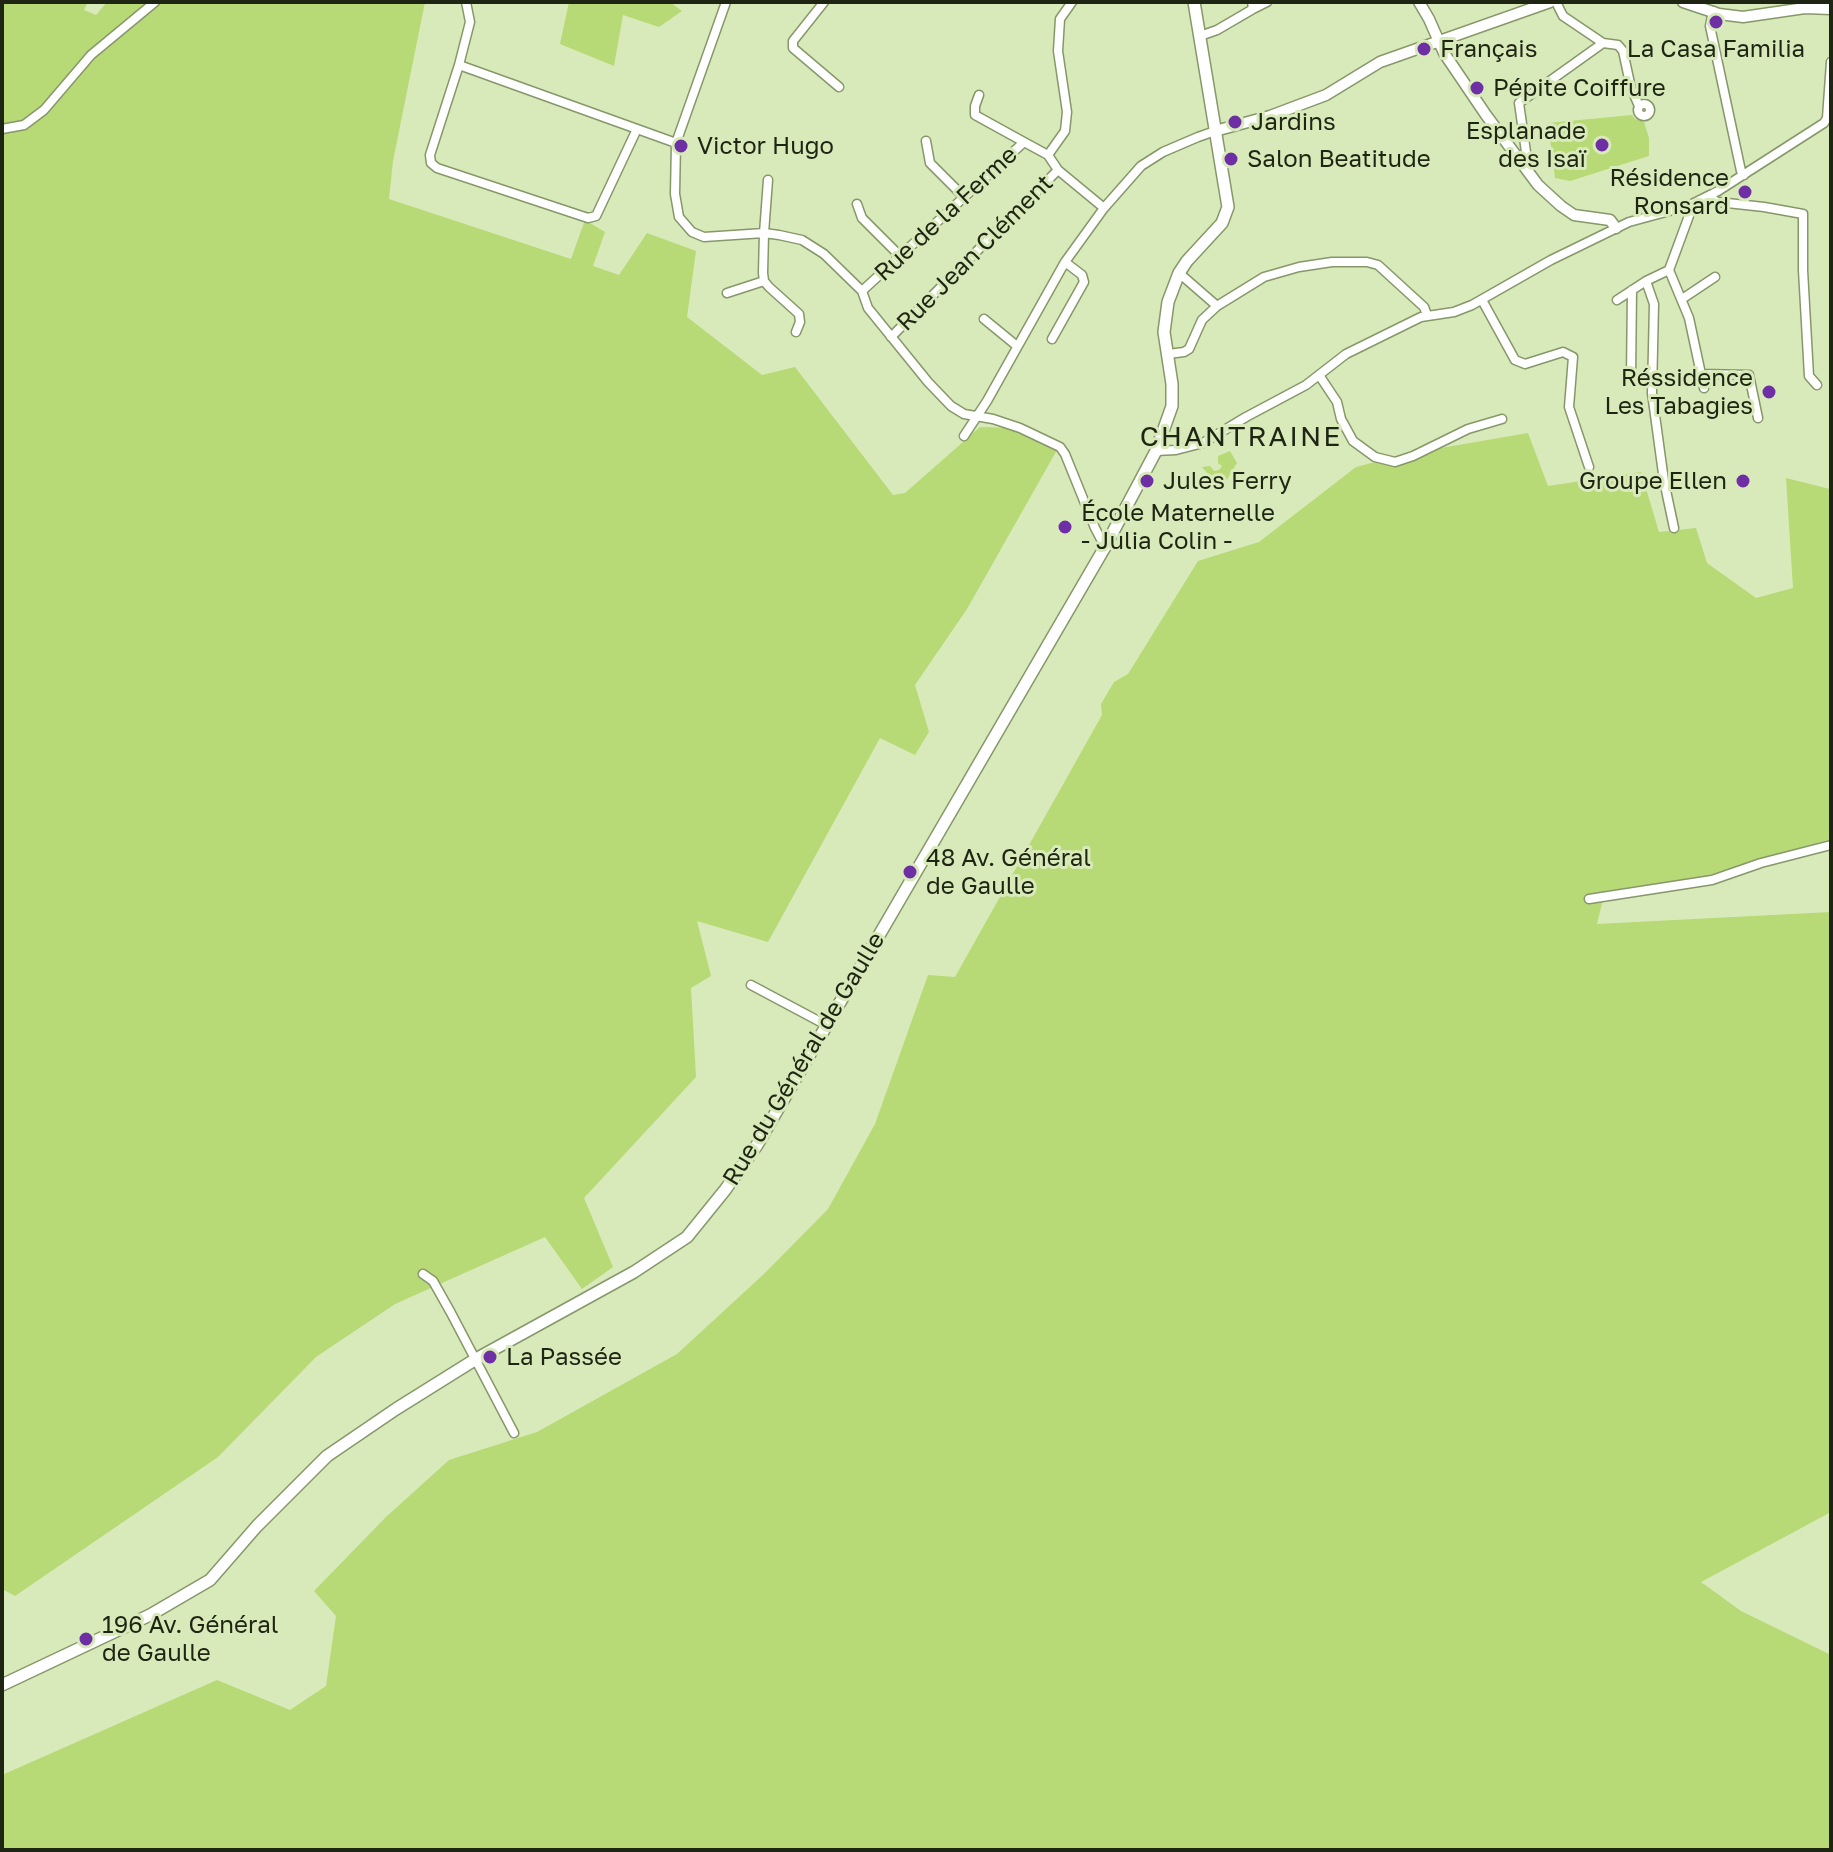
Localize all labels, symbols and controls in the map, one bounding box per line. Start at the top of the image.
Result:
marker: La Casa Familia [1707,13,1725,31]
place label: Français [1440,35,1538,63]
place label: La Casa Familia [1627,35,1805,63]
marker: Français [1415,40,1433,58]
place label: Pépite Coiffure [1493,74,1666,102]
marker: Pépite Coiffure [1468,79,1486,97]
place label: Jardins [1251,108,1336,136]
marker: Jardins [1226,113,1244,131]
place label: Esplanade des Isaï [1466,117,1586,173]
place label: Victor Hugo [697,132,834,160]
marker: Esplanade des Isaï [1593,136,1611,154]
marker: Victor Hugo [672,137,690,155]
street label: Rue de la Ferme [869,140,1023,288]
place label: Salon Beatitude [1247,145,1431,173]
marker: Salon Beatitude [1222,150,1240,168]
place label: Résidence Ronsard [1609,164,1729,220]
street label: Rue Jean Clément [891,169,1059,337]
marker: Résidence Ronsard [1736,183,1754,201]
place label: Réssidence Les Tabagies [1604,364,1753,420]
marker: Réssidence Les Tabagies [1760,383,1778,401]
district label: CHANTRAINE [1140,420,1342,454]
place label: Jules Ferry [1163,467,1292,495]
place label: Groupe Ellen [1579,467,1727,495]
marker: Jules Ferry [1138,472,1156,490]
marker: Groupe Ellen [1734,472,1752,490]
place label: École Maternelle - Julia Colin - [1081,499,1275,555]
marker: École Maternelle - Julia Colin - [1056,518,1074,536]
place label: 48 Av. Général de Gaulle [926,844,1091,900]
marker: 48 Av. Général de Gaulle [901,863,919,881]
street label: Rue du Général de Gaulle [717,927,891,1191]
place label: La Passée [506,1343,622,1371]
marker: La Passée [481,1348,499,1366]
place label: 196 Av. Général de Gaulle [102,1611,278,1667]
marker: 196 Av. Général de Gaulle [77,1630,95,1648]

